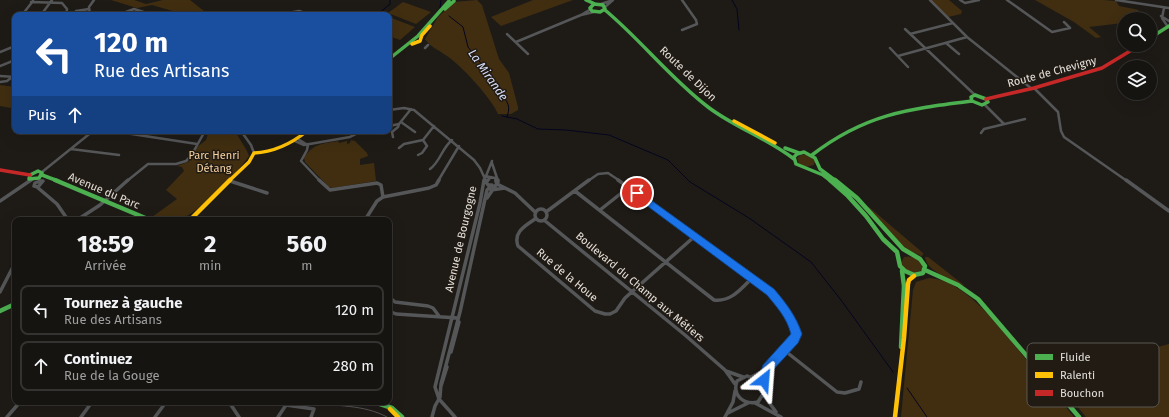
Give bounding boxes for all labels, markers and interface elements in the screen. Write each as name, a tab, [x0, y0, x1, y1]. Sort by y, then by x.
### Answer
map controls	[1117, 12, 1157, 100]
button: search	[1117, 12, 1157, 52]
text: 120 m	[94, 26, 168, 59]
icon: left	[28, 28, 80, 80]
street label: Route de Dijon	[657, 44, 719, 104]
water label: La Mirande	[465, 47, 511, 103]
street label: Route de Chevigny	[1006, 54, 1099, 90]
text: Rue des Artisans	[94, 60, 230, 82]
button: layers	[1117, 60, 1157, 100]
icon: ahead	[64, 104, 86, 126]
text: Puis	[28, 106, 56, 124]
park label: Parc Henri Détang	[188, 149, 240, 175]
street label: Avenue du Parc	[66, 170, 142, 212]
pin	[620, 176, 654, 210]
icon: arrive	[626, 182, 648, 204]
street label: Avenue de Bourgogne	[442, 185, 480, 293]
street label: Boulevard du Champ aux Métiers	[573, 229, 707, 345]
text: 18:59	[77, 230, 134, 258]
text: 2	[204, 230, 216, 258]
text: 560	[287, 230, 327, 258]
street label: Rue de la Houe	[534, 246, 600, 304]
text: Arrivée	[85, 258, 126, 273]
text: min	[199, 258, 221, 273]
text: m	[301, 258, 312, 273]
text: Tournez à gauche	[64, 294, 183, 312]
icon: left	[30, 299, 52, 321]
text: 120 m	[335, 301, 374, 319]
text: Rue des Artisans	[64, 312, 162, 327]
legend	[1027, 343, 1159, 407]
text: Continuez	[64, 350, 132, 368]
text: Fluide	[1060, 351, 1091, 364]
icon: ahead	[30, 355, 52, 377]
text: 280 m	[333, 357, 374, 375]
position arrow	[743, 359, 785, 401]
text: Rue de la Gouge	[64, 368, 160, 383]
text: Ralenti	[1060, 369, 1095, 382]
text: Bouchon	[1060, 387, 1104, 400]

